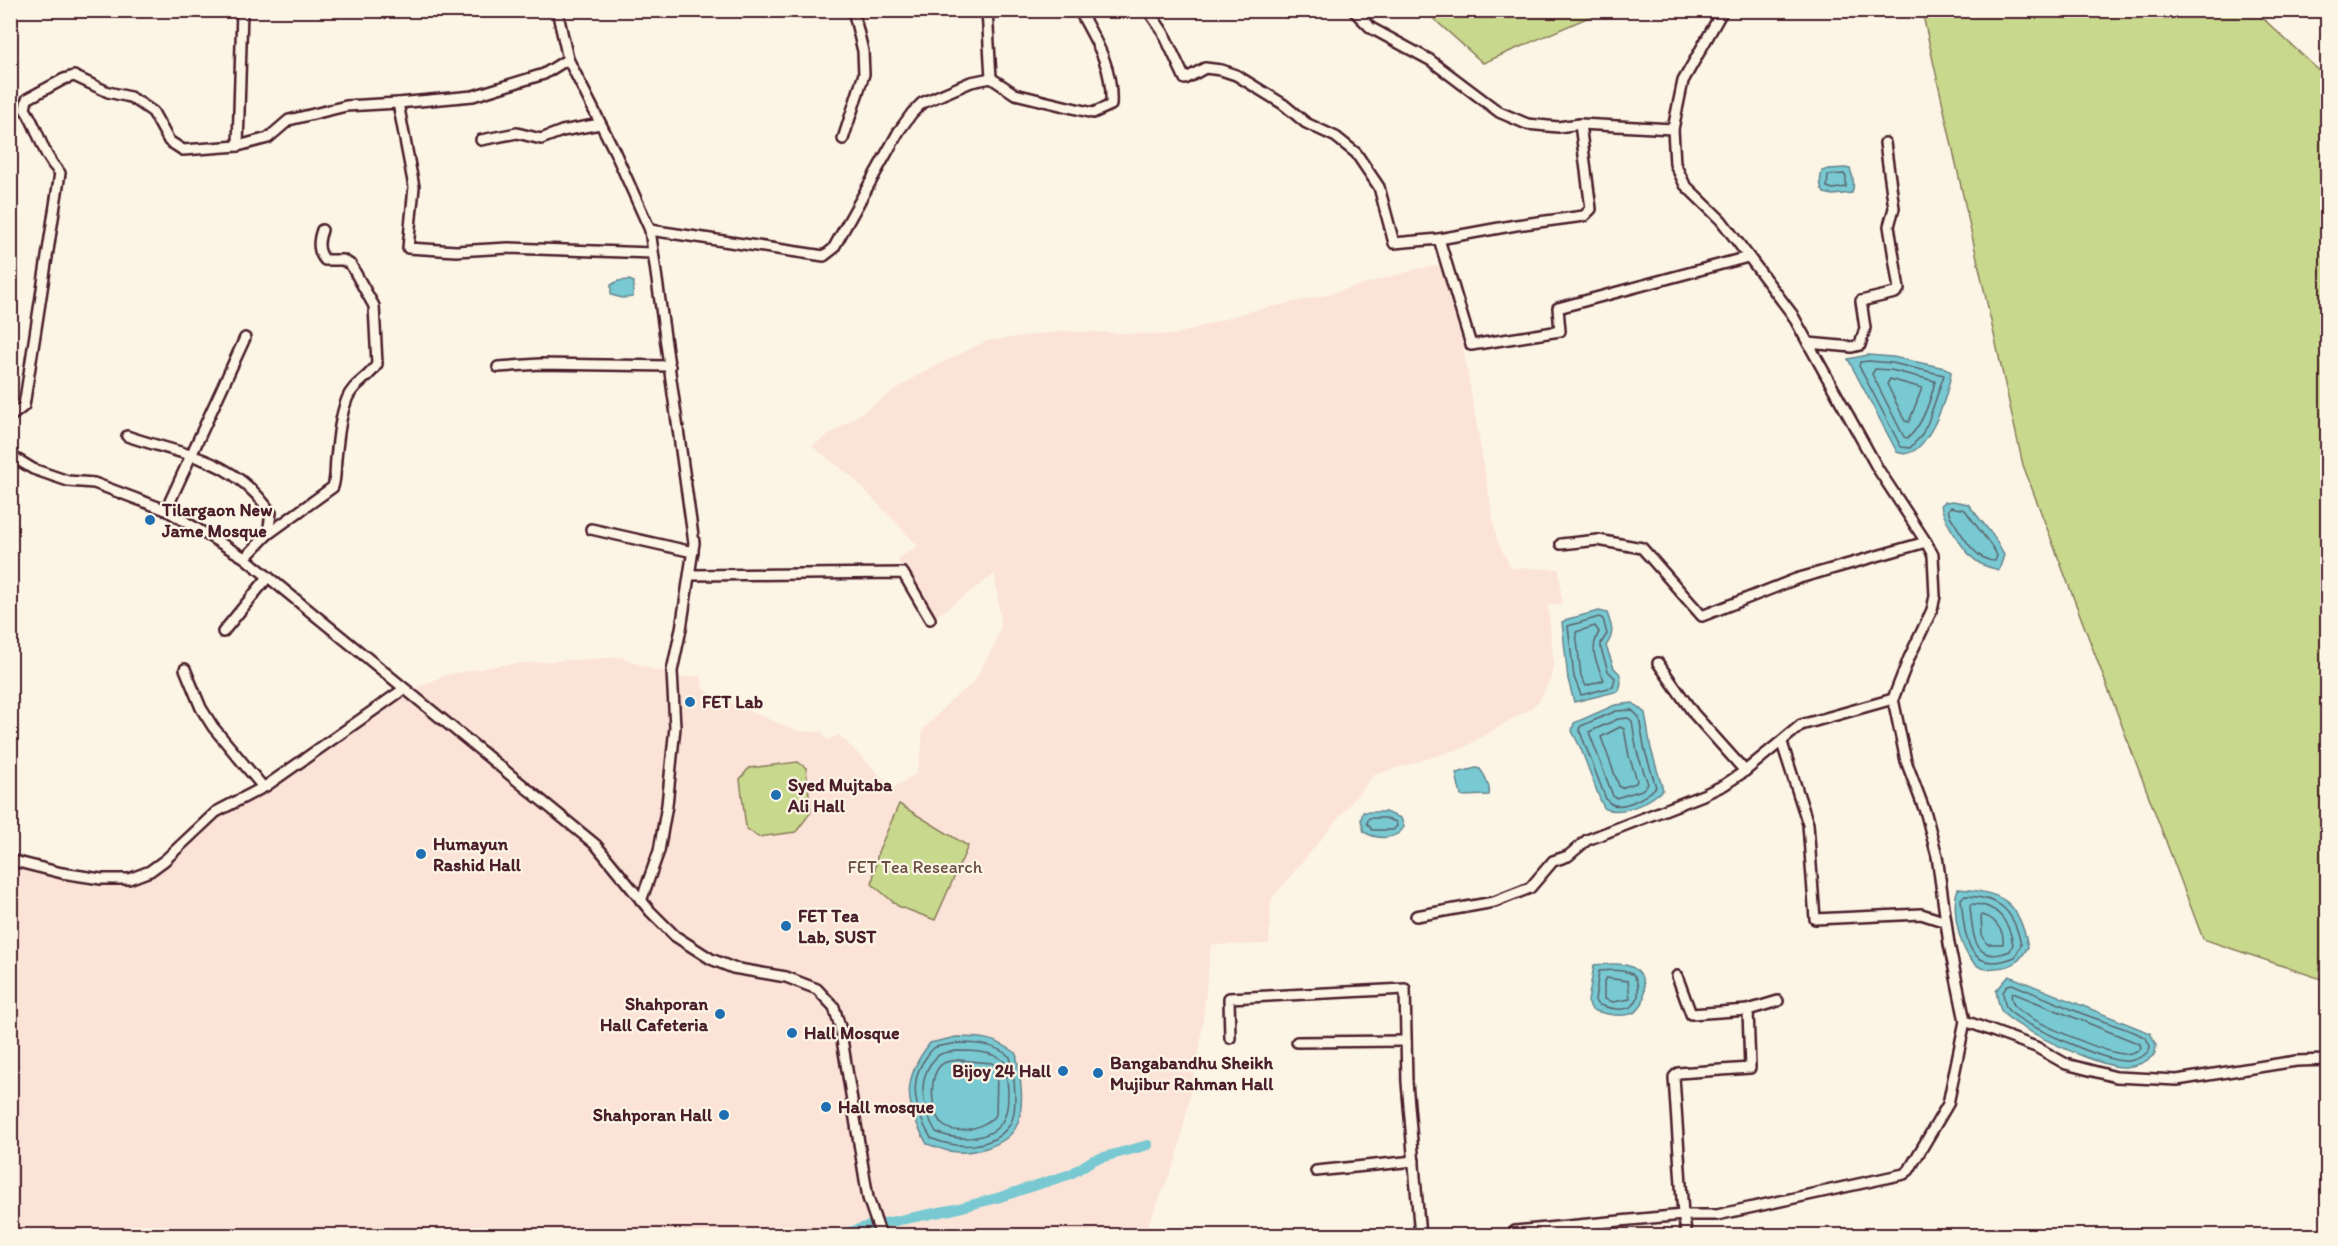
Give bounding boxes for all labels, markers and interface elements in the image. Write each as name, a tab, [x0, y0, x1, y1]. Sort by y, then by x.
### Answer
place label: Tilargaon New Jame Mosque	[161, 499, 273, 542]
marker: Tilargaon New Jame Mosque	[143, 513, 157, 527]
place label: FET Lab	[702, 691, 763, 713]
marker: FET Lab	[683, 695, 697, 709]
place label: Syed Mujtaba Ali Hall	[787, 774, 893, 817]
marker: Syed Mujtaba Ali Hall	[769, 788, 783, 802]
place label: Humayun Rashid Hall	[433, 833, 522, 876]
marker: Humayun Rashid Hall	[414, 847, 428, 861]
park label: FET Tea Research	[848, 856, 983, 878]
place label: FET Tea Lab, SUST	[798, 905, 877, 948]
marker: FET Tea Lab, SUST	[779, 919, 793, 933]
place label: Shahporan Hall Cafeteria	[600, 993, 709, 1036]
marker: Shahporan Hall Cafeteria	[713, 1007, 727, 1021]
place label: Hall Mosque	[804, 1022, 900, 1044]
marker: Hall Mosque	[785, 1026, 799, 1040]
place label: Bangabandhu Sheikh Mujibur Rahman Hall	[1110, 1052, 1274, 1095]
place label: Bijoy 24 Hall	[952, 1060, 1052, 1082]
marker: Bijoy 24 Hall	[1056, 1064, 1070, 1078]
marker: Bangabandhu Sheikh Mujibur Rahman Hall	[1091, 1066, 1105, 1080]
place label: Hall mosque	[838, 1096, 935, 1118]
marker: Hall mosque	[819, 1100, 833, 1114]
place label: Shahporan Hall	[593, 1104, 713, 1126]
marker: Shahporan Hall	[717, 1108, 731, 1122]

